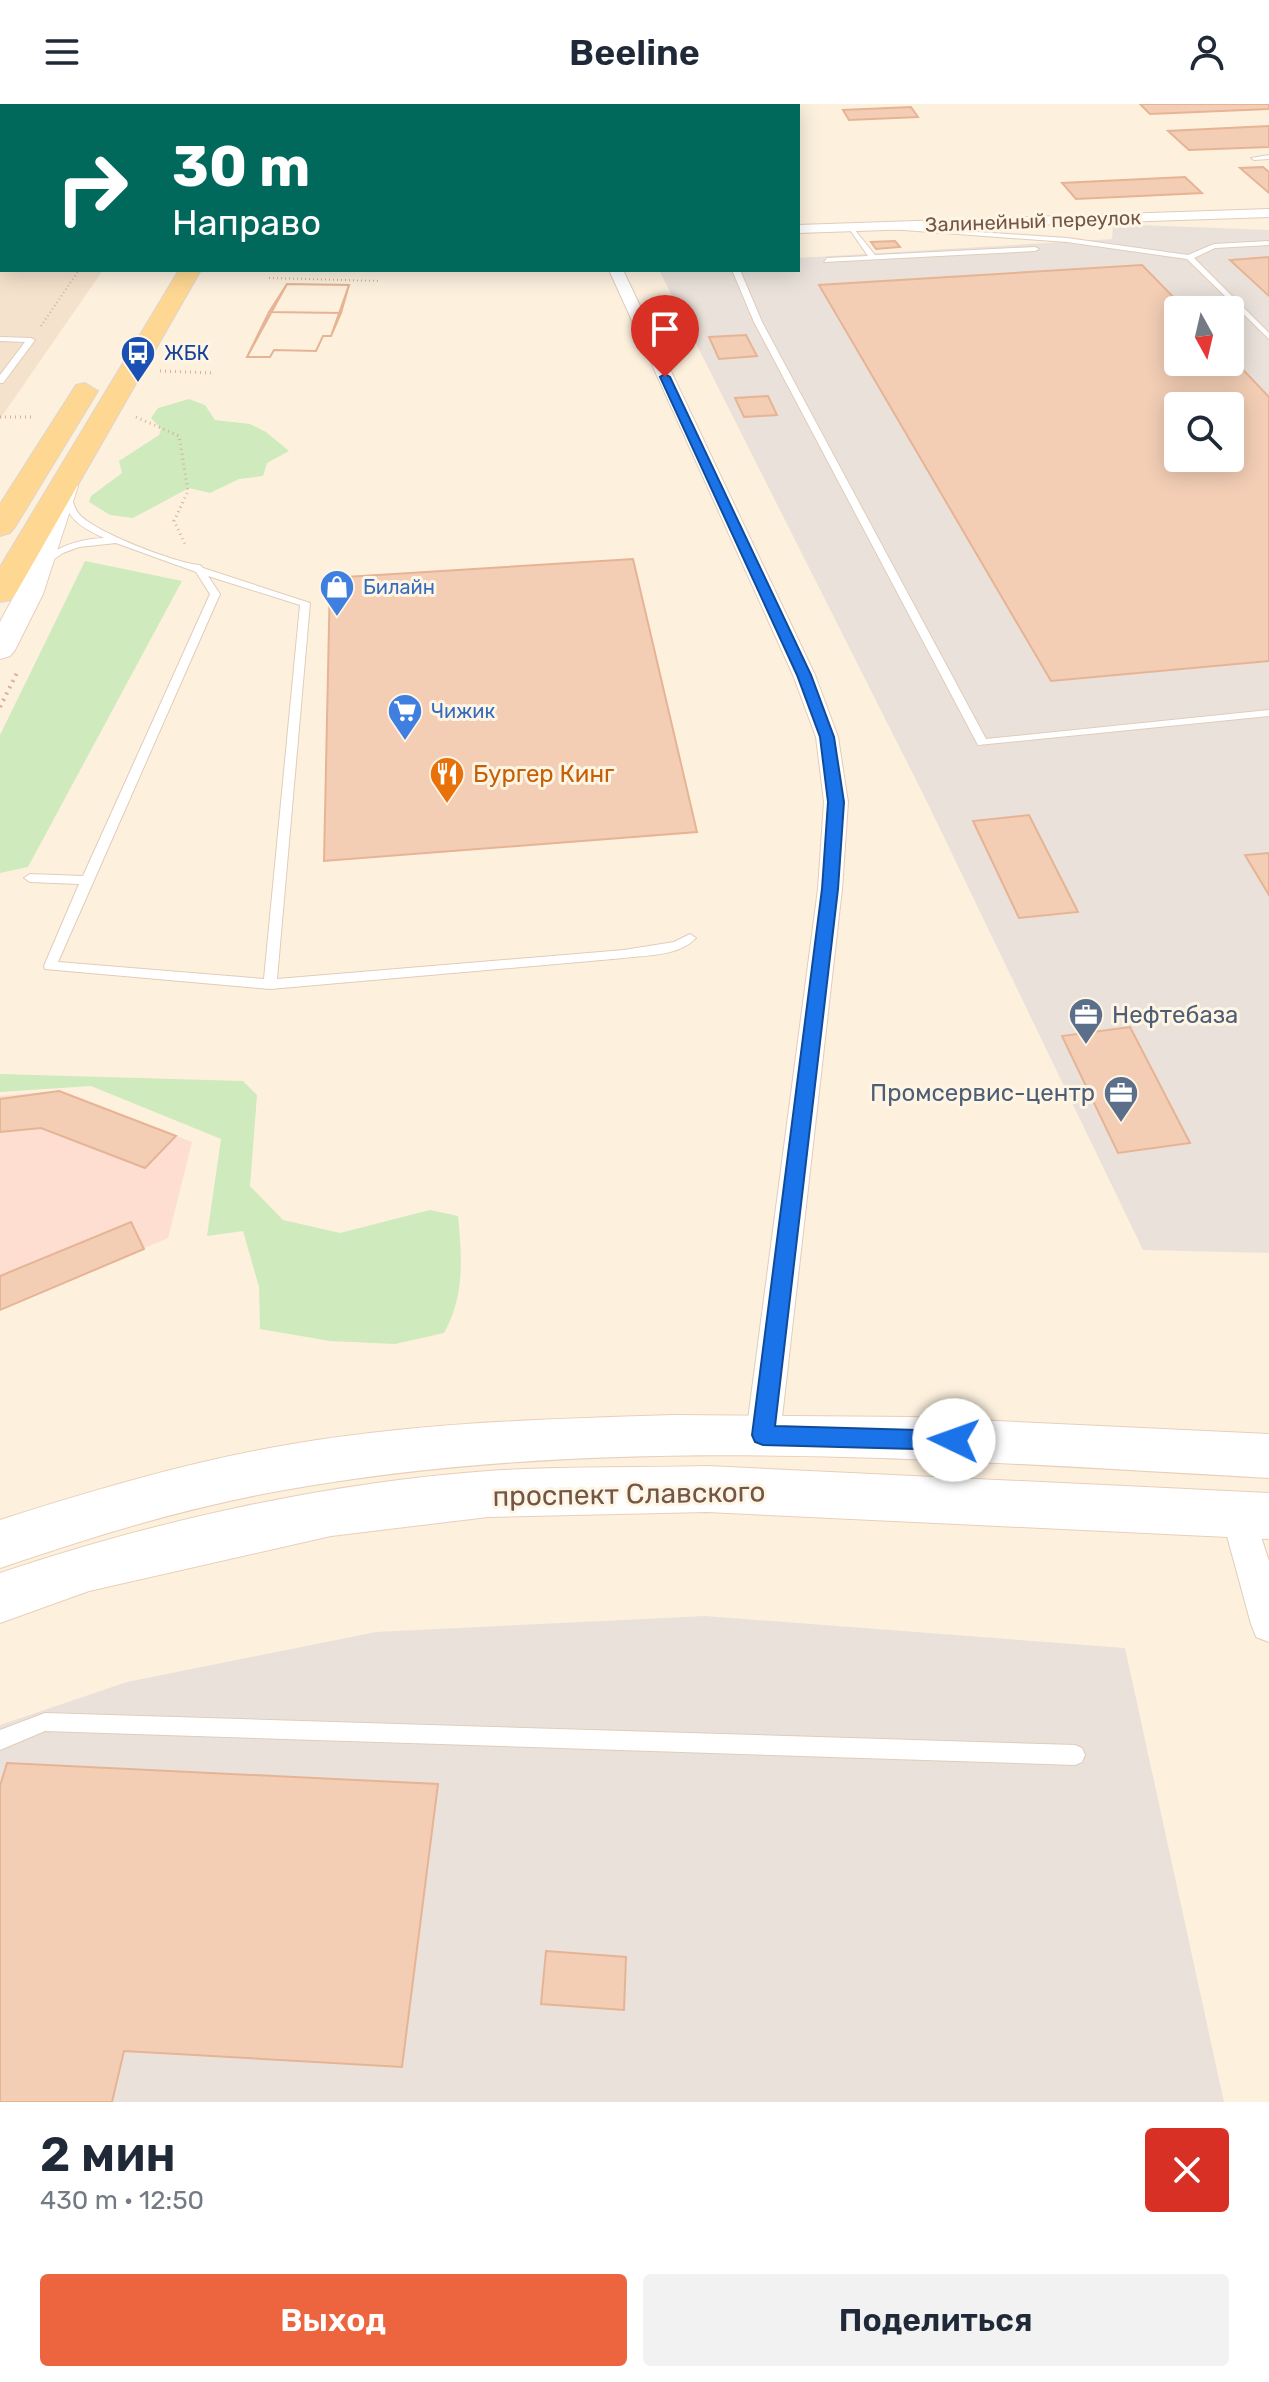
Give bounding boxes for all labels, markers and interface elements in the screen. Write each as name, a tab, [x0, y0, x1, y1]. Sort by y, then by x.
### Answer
icon: menu	[40, 30, 84, 74]
icon: person	[1185, 30, 1229, 74]
text: Beeline	[569, 31, 700, 74]
text: 30 m	[172, 134, 310, 200]
icon: right	[40, 136, 144, 240]
text: Направо	[172, 201, 321, 244]
street label: Залинейный переулок	[925, 205, 1142, 237]
pin	[631, 295, 699, 377]
north arrow	[1164, 296, 1244, 376]
map controls	[1164, 296, 1244, 472]
icon: arrive	[643, 307, 687, 351]
bus stop icon: ЖБК	[119, 334, 157, 384]
place label: ЖБК	[164, 341, 210, 365]
button: search	[1164, 392, 1244, 472]
shop icon: Билайн	[318, 568, 356, 618]
place label: Билайн	[363, 575, 435, 599]
supermarket icon: Чижик	[386, 692, 424, 742]
place label: Чижик	[431, 699, 495, 723]
restaurant icon: Бургер Кинг	[428, 755, 466, 805]
place label: Бургер Кинг	[473, 760, 615, 788]
office icon: Нефтебаза	[1067, 996, 1105, 1046]
place label: Нефтебаза	[1112, 1001, 1238, 1029]
office icon: Промсервис-центр	[1102, 1074, 1140, 1124]
place label: Промсервис-центр	[870, 1079, 1095, 1107]
position arrow	[912, 1398, 996, 1482]
street label: проспект Славского	[492, 1475, 766, 1513]
text: 2 мин	[40, 2126, 176, 2183]
button: close	[1145, 2128, 1229, 2212]
text: 430 m · 12:50	[40, 2185, 204, 2216]
button: Выход	[40, 2274, 627, 2366]
button: Поделиться	[643, 2274, 1229, 2366]

